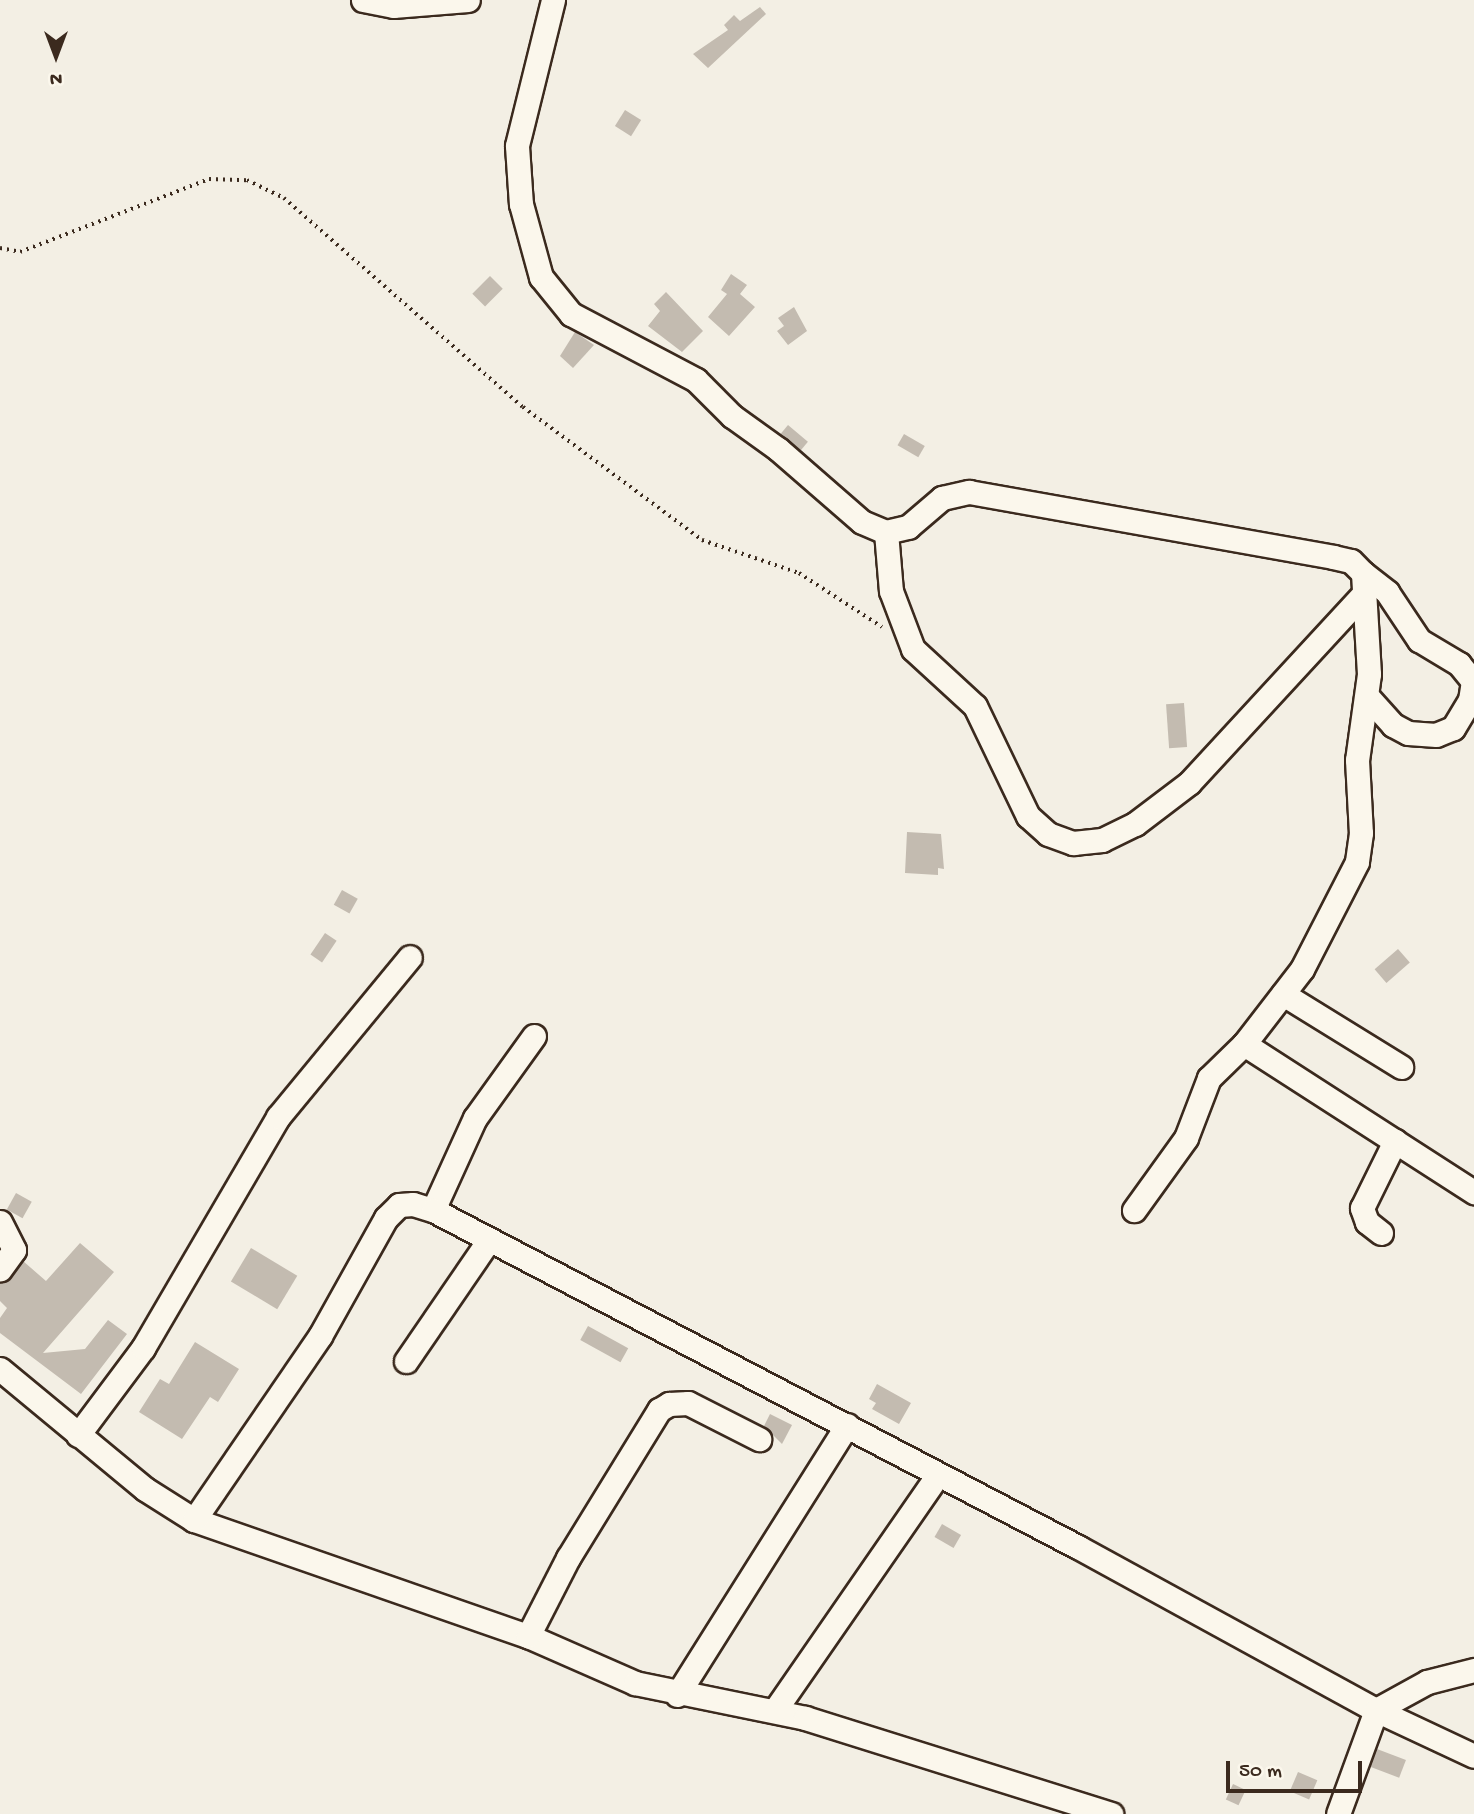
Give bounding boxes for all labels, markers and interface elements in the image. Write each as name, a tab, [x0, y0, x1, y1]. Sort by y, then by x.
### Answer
north arrow	[21, 21, 91, 91]
text: N	[50, 66, 62, 89]
scale bar	[1229, 1748, 1366, 1792]
text: 50 m	[1239, 1760, 1282, 1785]

